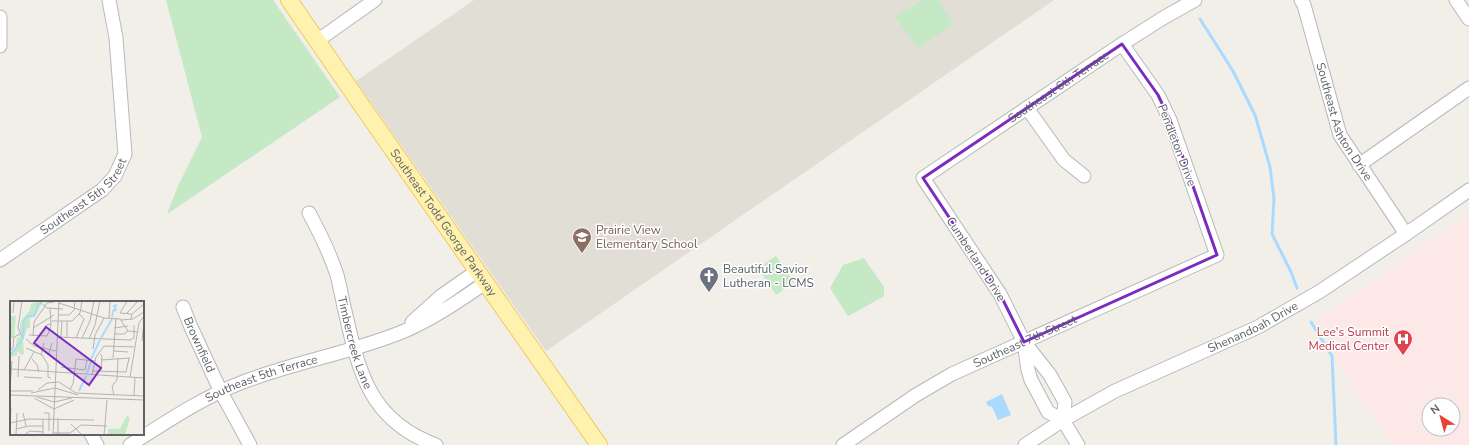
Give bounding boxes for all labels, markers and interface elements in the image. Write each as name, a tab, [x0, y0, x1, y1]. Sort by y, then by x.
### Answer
street label: Southeast 6th Terrace	[1005, 47, 1112, 127]
street label: Southeast Ashton Drive	[1312, 61, 1376, 184]
street label: Pendleton Drive	[1154, 102, 1200, 188]
street label: Southeast Todd George Parkway	[386, 146, 501, 300]
street label: Southeast 5th Street	[37, 155, 130, 238]
street label: Cumberland Drive	[943, 214, 1009, 304]
place label: Prairie View Elementary School	[596, 222, 698, 252]
school or university icon: Prairie View Elementary School	[571, 226, 593, 254]
place label: Beautiful Savior Lutheran - LCMS	[723, 261, 814, 291]
church icon: Beautiful Savior Lutheran - LCMS	[698, 265, 720, 293]
street label: Timbercreek Lane	[334, 295, 376, 392]
street label: Shenandoah Drive	[1205, 298, 1301, 356]
inset map	[10, 301, 144, 435]
street label: Southeast 7th Street	[971, 311, 1080, 371]
street label: Brownfield	[180, 314, 219, 375]
place label: Lee's Summit Medical Center	[1308, 324, 1390, 354]
hospital icon: Lee's Summit Medical Center	[1392, 328, 1414, 356]
street label: Southeast 5th Terrace	[202, 351, 319, 406]
north arrow	[1421, 397, 1461, 437]
text: N	[1427, 401, 1443, 418]

